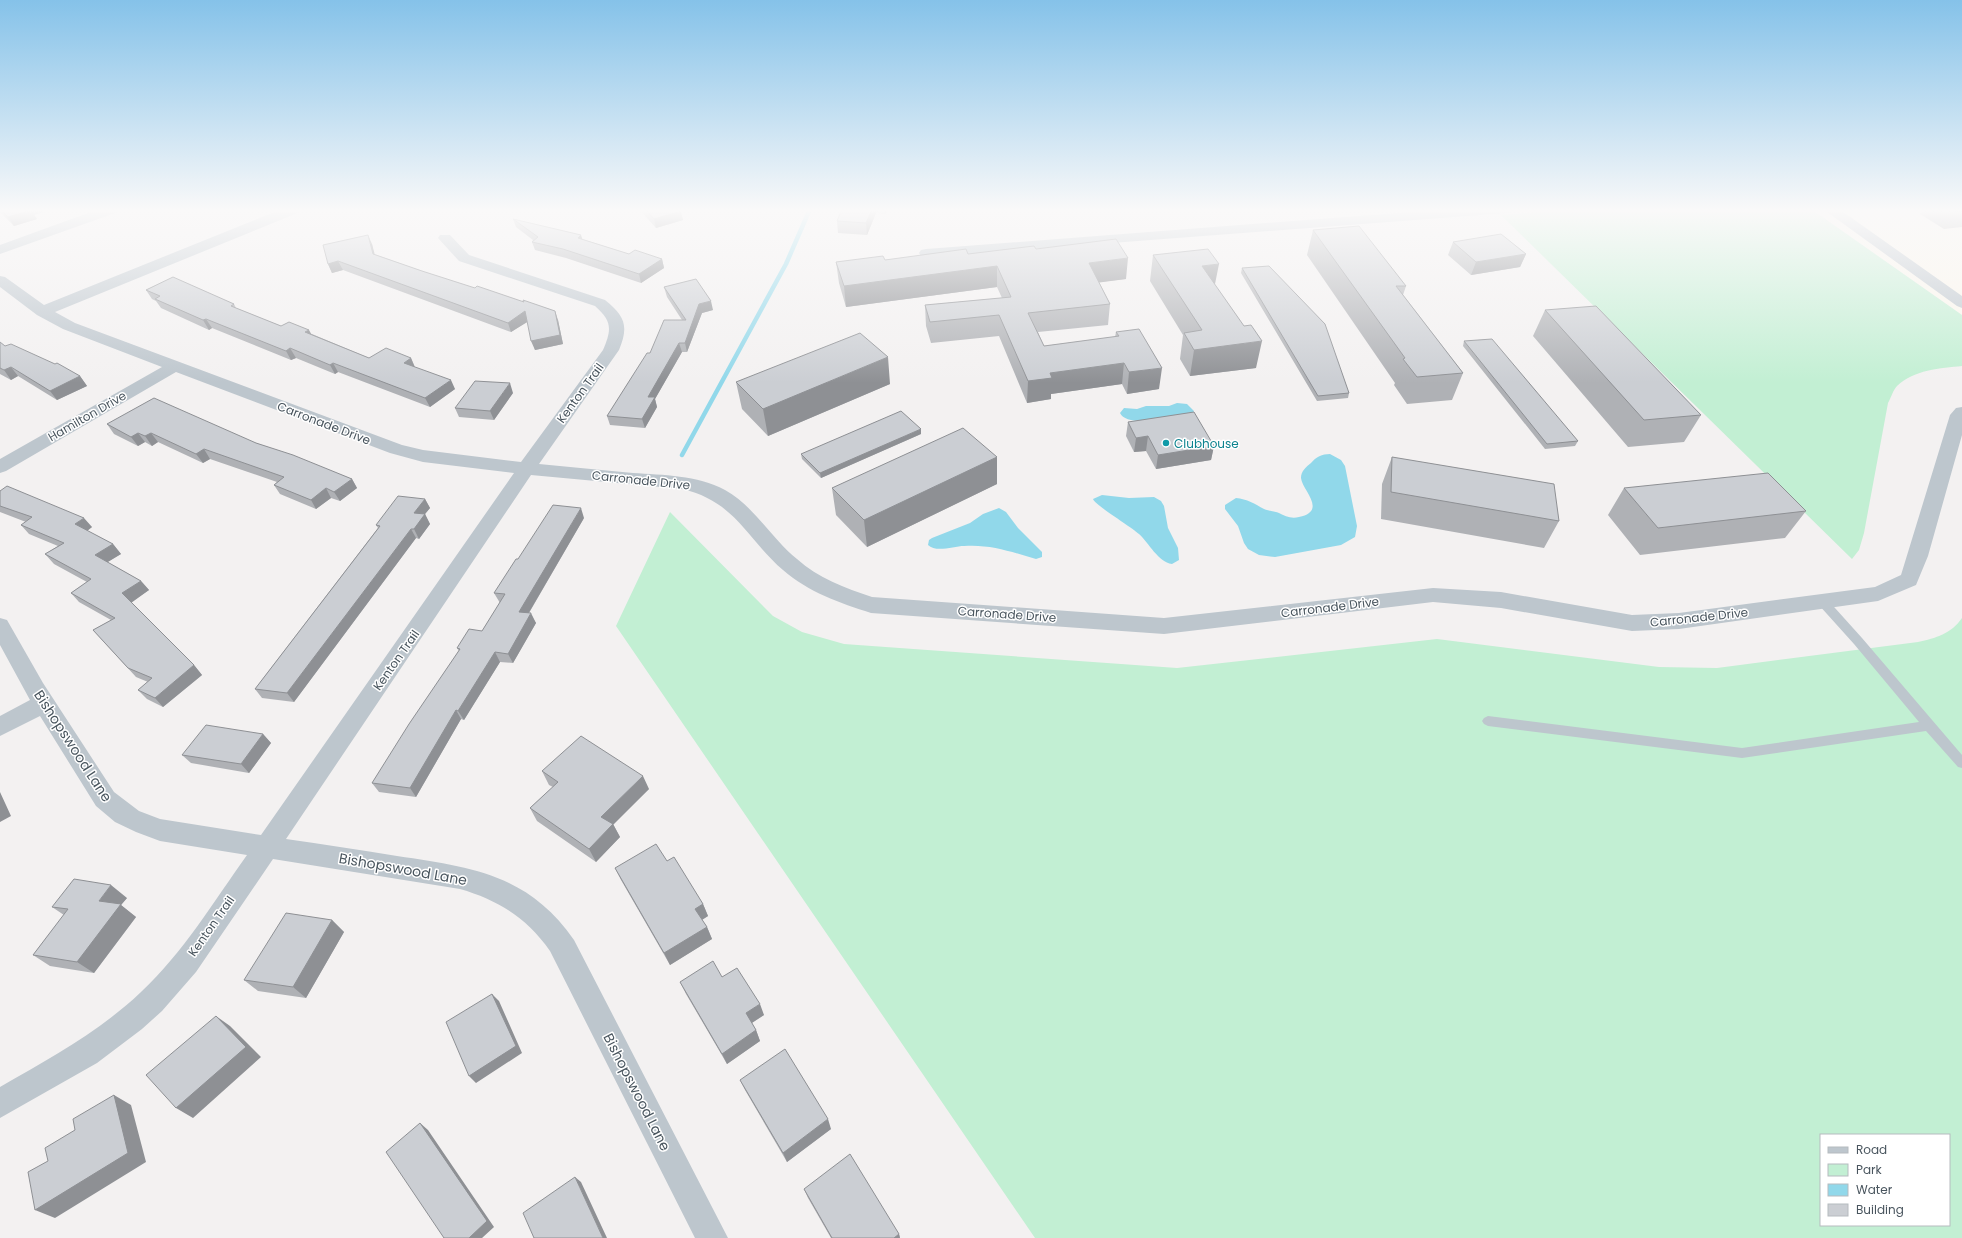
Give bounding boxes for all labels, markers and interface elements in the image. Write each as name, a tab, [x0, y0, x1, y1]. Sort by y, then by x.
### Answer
street label: Kenton Trail	[552, 360, 608, 426]
street label: Hamilton Drive	[45, 387, 129, 445]
street label: Carronade Drive	[275, 397, 373, 449]
place label: Clubhouse	[1174, 435, 1239, 452]
marker: Clubhouse	[1161, 438, 1171, 448]
street label: Carronade Drive	[591, 466, 691, 494]
street label: Carronade Drive	[1280, 593, 1380, 621]
street label: Carronade Drive	[957, 602, 1057, 626]
street label: Carronade Drive	[1649, 603, 1749, 631]
street label: Kenton Trail	[369, 626, 423, 694]
street label: Bishopswood Lane	[29, 686, 117, 806]
street label: Bishopswood Lane	[337, 848, 469, 890]
street label: Kenton Trail	[184, 892, 238, 960]
street label: Bishopswood Lane	[599, 1030, 676, 1155]
legend	[1820, 1134, 1950, 1226]
text: Road	[1856, 1141, 1887, 1158]
text: Park	[1856, 1161, 1883, 1178]
text: Water	[1856, 1181, 1893, 1198]
text: Building	[1856, 1201, 1904, 1218]

